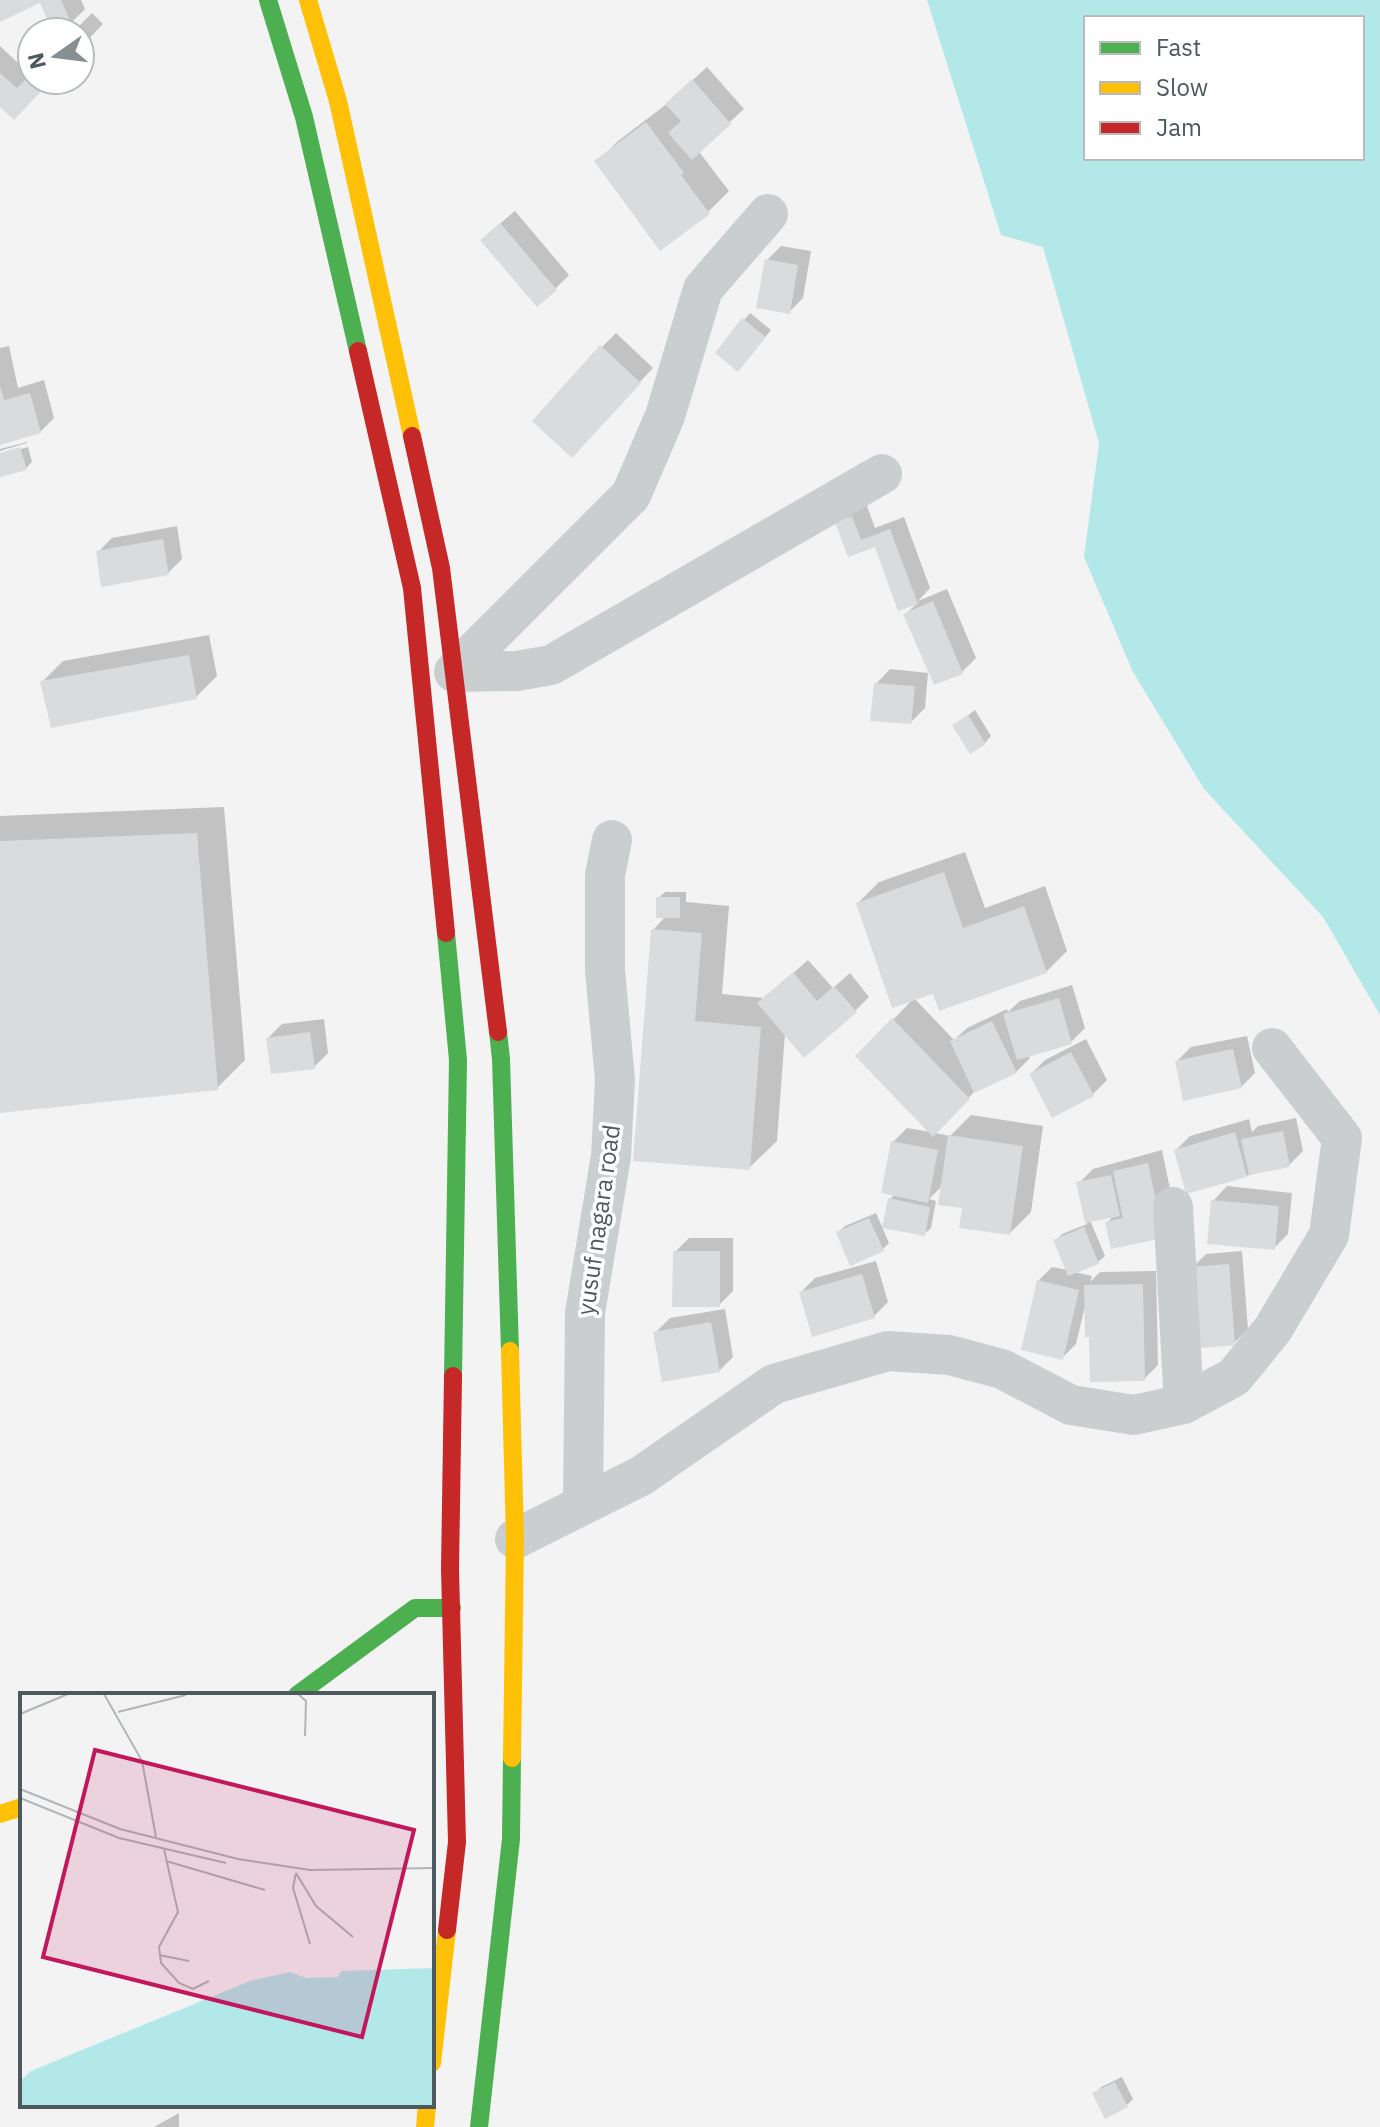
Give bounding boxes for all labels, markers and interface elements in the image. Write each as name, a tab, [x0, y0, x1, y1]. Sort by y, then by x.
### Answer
north arrow	[16, 16, 96, 96]
legend	[1084, 16, 1364, 160]
text: Fast	[1156, 31, 1201, 63]
text: N	[20, 50, 52, 72]
text: Slow	[1156, 71, 1208, 103]
text: Jam	[1156, 111, 1202, 143]
street label: yusuf nagara road	[569, 1122, 627, 1317]
inset map	[20, 1693, 434, 2107]

